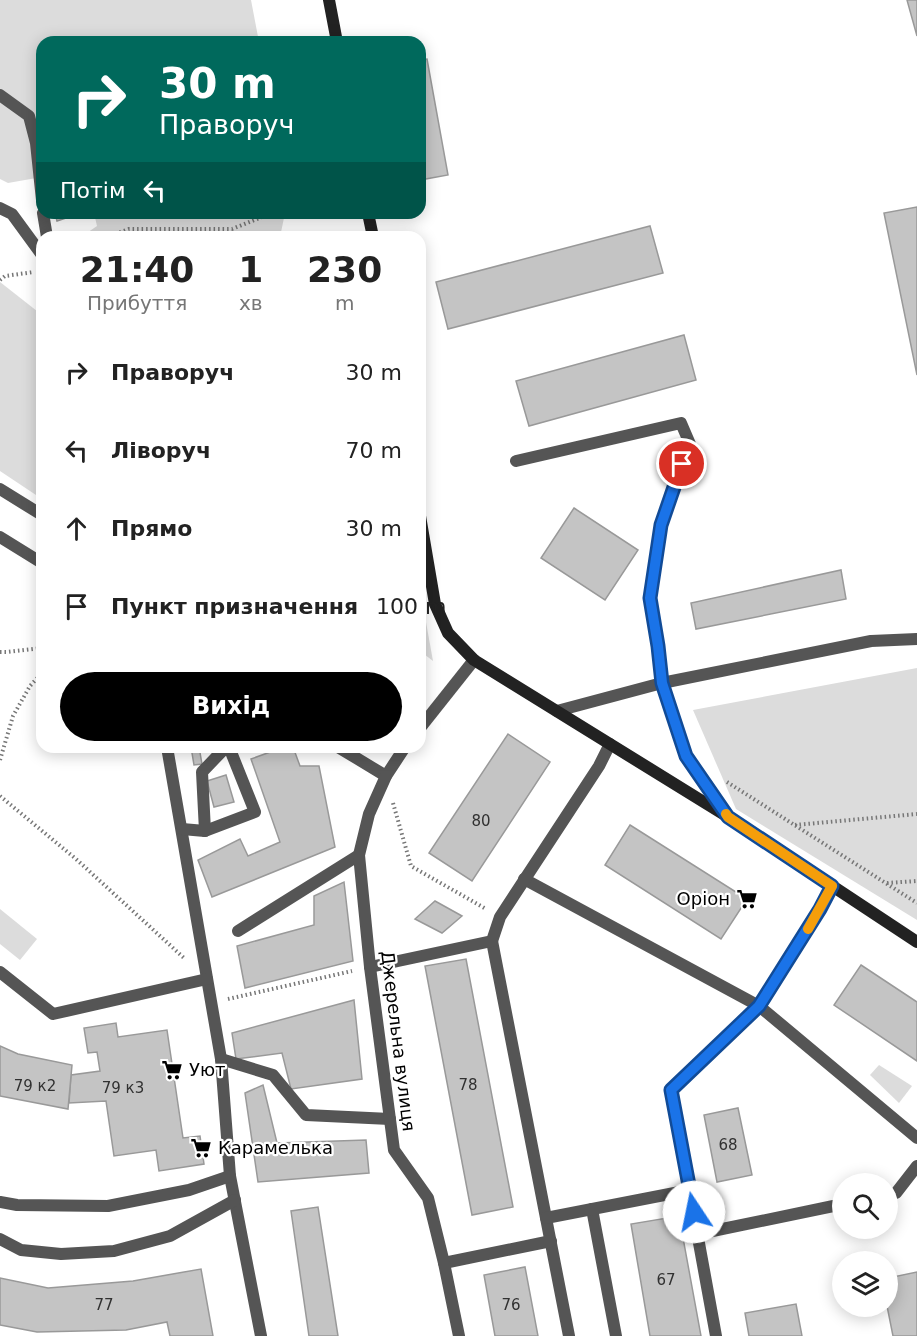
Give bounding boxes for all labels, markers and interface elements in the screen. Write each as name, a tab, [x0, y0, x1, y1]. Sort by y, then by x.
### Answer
text: 30 m	[159, 59, 276, 108]
icon: right	[60, 60, 138, 138]
text: Праворуч	[159, 109, 295, 140]
icon: left	[138, 174, 171, 207]
text: Потім	[60, 178, 126, 203]
text: 21:40	[80, 249, 194, 290]
text: 1	[238, 249, 263, 290]
text: 230	[307, 249, 382, 290]
text: Прибуття	[87, 291, 187, 315]
text: хв	[239, 291, 263, 315]
text: m	[335, 291, 354, 315]
icon: right	[60, 356, 93, 389]
text: Праворуч	[111, 360, 234, 385]
text: 30 m	[346, 360, 402, 385]
icon: left	[60, 434, 93, 467]
text: Ліворуч	[111, 438, 211, 463]
text: 70 m	[346, 438, 402, 463]
pin	[656, 438, 707, 489]
icon: arrive	[665, 447, 698, 480]
icon: ahead	[60, 512, 93, 545]
text: Прямо	[111, 516, 192, 541]
text: 30 m	[346, 516, 402, 541]
icon: arrive	[60, 590, 93, 623]
text: Пункт призначення	[111, 594, 358, 619]
text: 100 m	[376, 594, 446, 619]
button: Вихід	[60, 672, 402, 741]
house number: 80	[471, 812, 491, 830]
supermarket icon: Оріон	[735, 887, 759, 911]
place label: Оріон	[677, 888, 730, 909]
street label: Джерельна вулиця	[377, 949, 420, 1133]
supermarket icon: Уют	[160, 1058, 184, 1082]
place label: Уют	[189, 1059, 226, 1080]
house number: 78	[458, 1076, 478, 1094]
house number: 79 к2	[14, 1077, 56, 1095]
house number: 79 к3	[102, 1079, 144, 1097]
supermarket icon: Карамелька	[189, 1136, 213, 1160]
house number: 68	[718, 1136, 738, 1154]
place label: Карамелька	[218, 1137, 333, 1158]
map controls	[832, 1173, 898, 1317]
button: search	[832, 1173, 898, 1239]
position arrow	[662, 1180, 726, 1244]
button: layers	[832, 1251, 898, 1317]
house number: 67	[656, 1271, 676, 1289]
house number: 77	[94, 1296, 114, 1314]
house number: 76	[501, 1296, 521, 1314]

